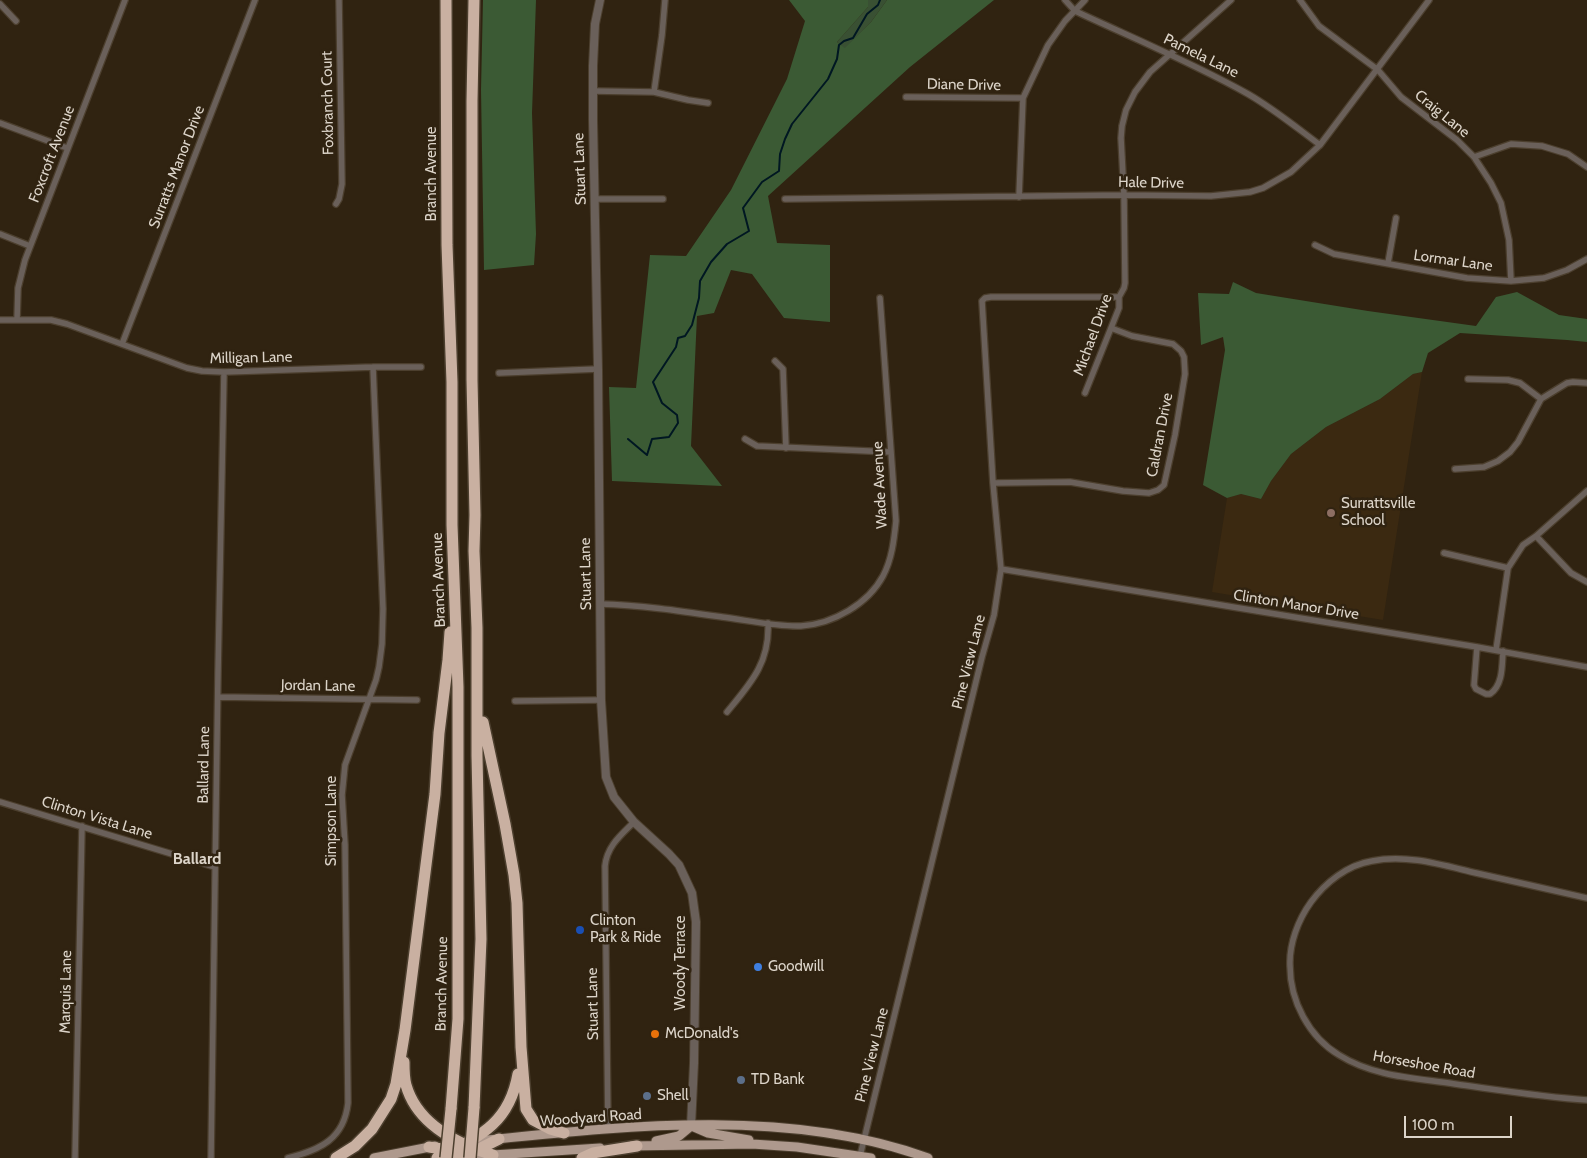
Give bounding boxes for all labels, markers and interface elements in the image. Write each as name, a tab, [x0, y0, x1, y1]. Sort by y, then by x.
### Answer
street label: Pamela Lane	[1161, 30, 1241, 82]
street label: Foxbranch Court	[318, 51, 338, 155]
street label: Diane Drive	[927, 75, 1001, 95]
street label: Craig Lane	[1411, 86, 1473, 142]
street label: Foxcroft Avenue	[25, 103, 79, 205]
street label: Surratts Manor Drive	[145, 103, 209, 231]
street label: Branch Avenue	[423, 127, 441, 221]
street label: Stuart Lane	[570, 132, 590, 206]
street label: Hale Drive	[1118, 173, 1184, 193]
street label: Lormar Lane	[1412, 247, 1494, 275]
street label: Michael Drive	[1070, 292, 1116, 378]
street label: Milligan Lane	[210, 348, 292, 368]
street label: Caldran Drive	[1143, 391, 1177, 479]
street label: Wade Avenue	[869, 441, 891, 529]
place label: Surrattsville School	[1341, 495, 1416, 530]
marker: Surrattsville School	[1325, 507, 1337, 519]
street label: Branch Avenue	[428, 532, 450, 628]
street label: Stuart Lane	[576, 538, 596, 610]
street label: Clinton Manor Drive	[1232, 586, 1360, 624]
street label: Pine View Lane	[949, 613, 989, 711]
street label: Jordan Lane	[281, 676, 355, 696]
street label: Ballard Lane	[194, 726, 214, 804]
street label: Simpson Lane	[323, 776, 341, 866]
street label: Clinton Vista Lane	[39, 793, 155, 843]
district label: Ballard	[173, 849, 221, 869]
place label: Clinton Park & Ride	[590, 912, 661, 947]
street label: Woody Terrace	[672, 916, 690, 1010]
marker: Clinton Park & Ride	[574, 924, 586, 936]
street label: Branch Avenue	[432, 936, 452, 1032]
street label: Marquis Lane	[56, 950, 76, 1034]
place label: Goodwill	[768, 958, 824, 976]
marker: Goodwill	[752, 961, 764, 973]
street label: Stuart Lane	[583, 968, 603, 1040]
street label: Pine View Lane	[852, 1006, 892, 1104]
place label: McDonald's	[665, 1025, 739, 1043]
marker: McDonald's	[649, 1028, 661, 1040]
street label: Horseshoe Road	[1372, 1047, 1476, 1083]
place label: TD Bank	[751, 1071, 805, 1089]
marker: TD Bank	[735, 1074, 747, 1086]
place label: Shell	[657, 1087, 689, 1105]
marker: Shell	[641, 1090, 653, 1102]
street label: Woodyard Road	[540, 1105, 642, 1131]
scale bar	[1407, 1106, 1514, 1138]
text: 100 m	[1412, 1116, 1454, 1134]

